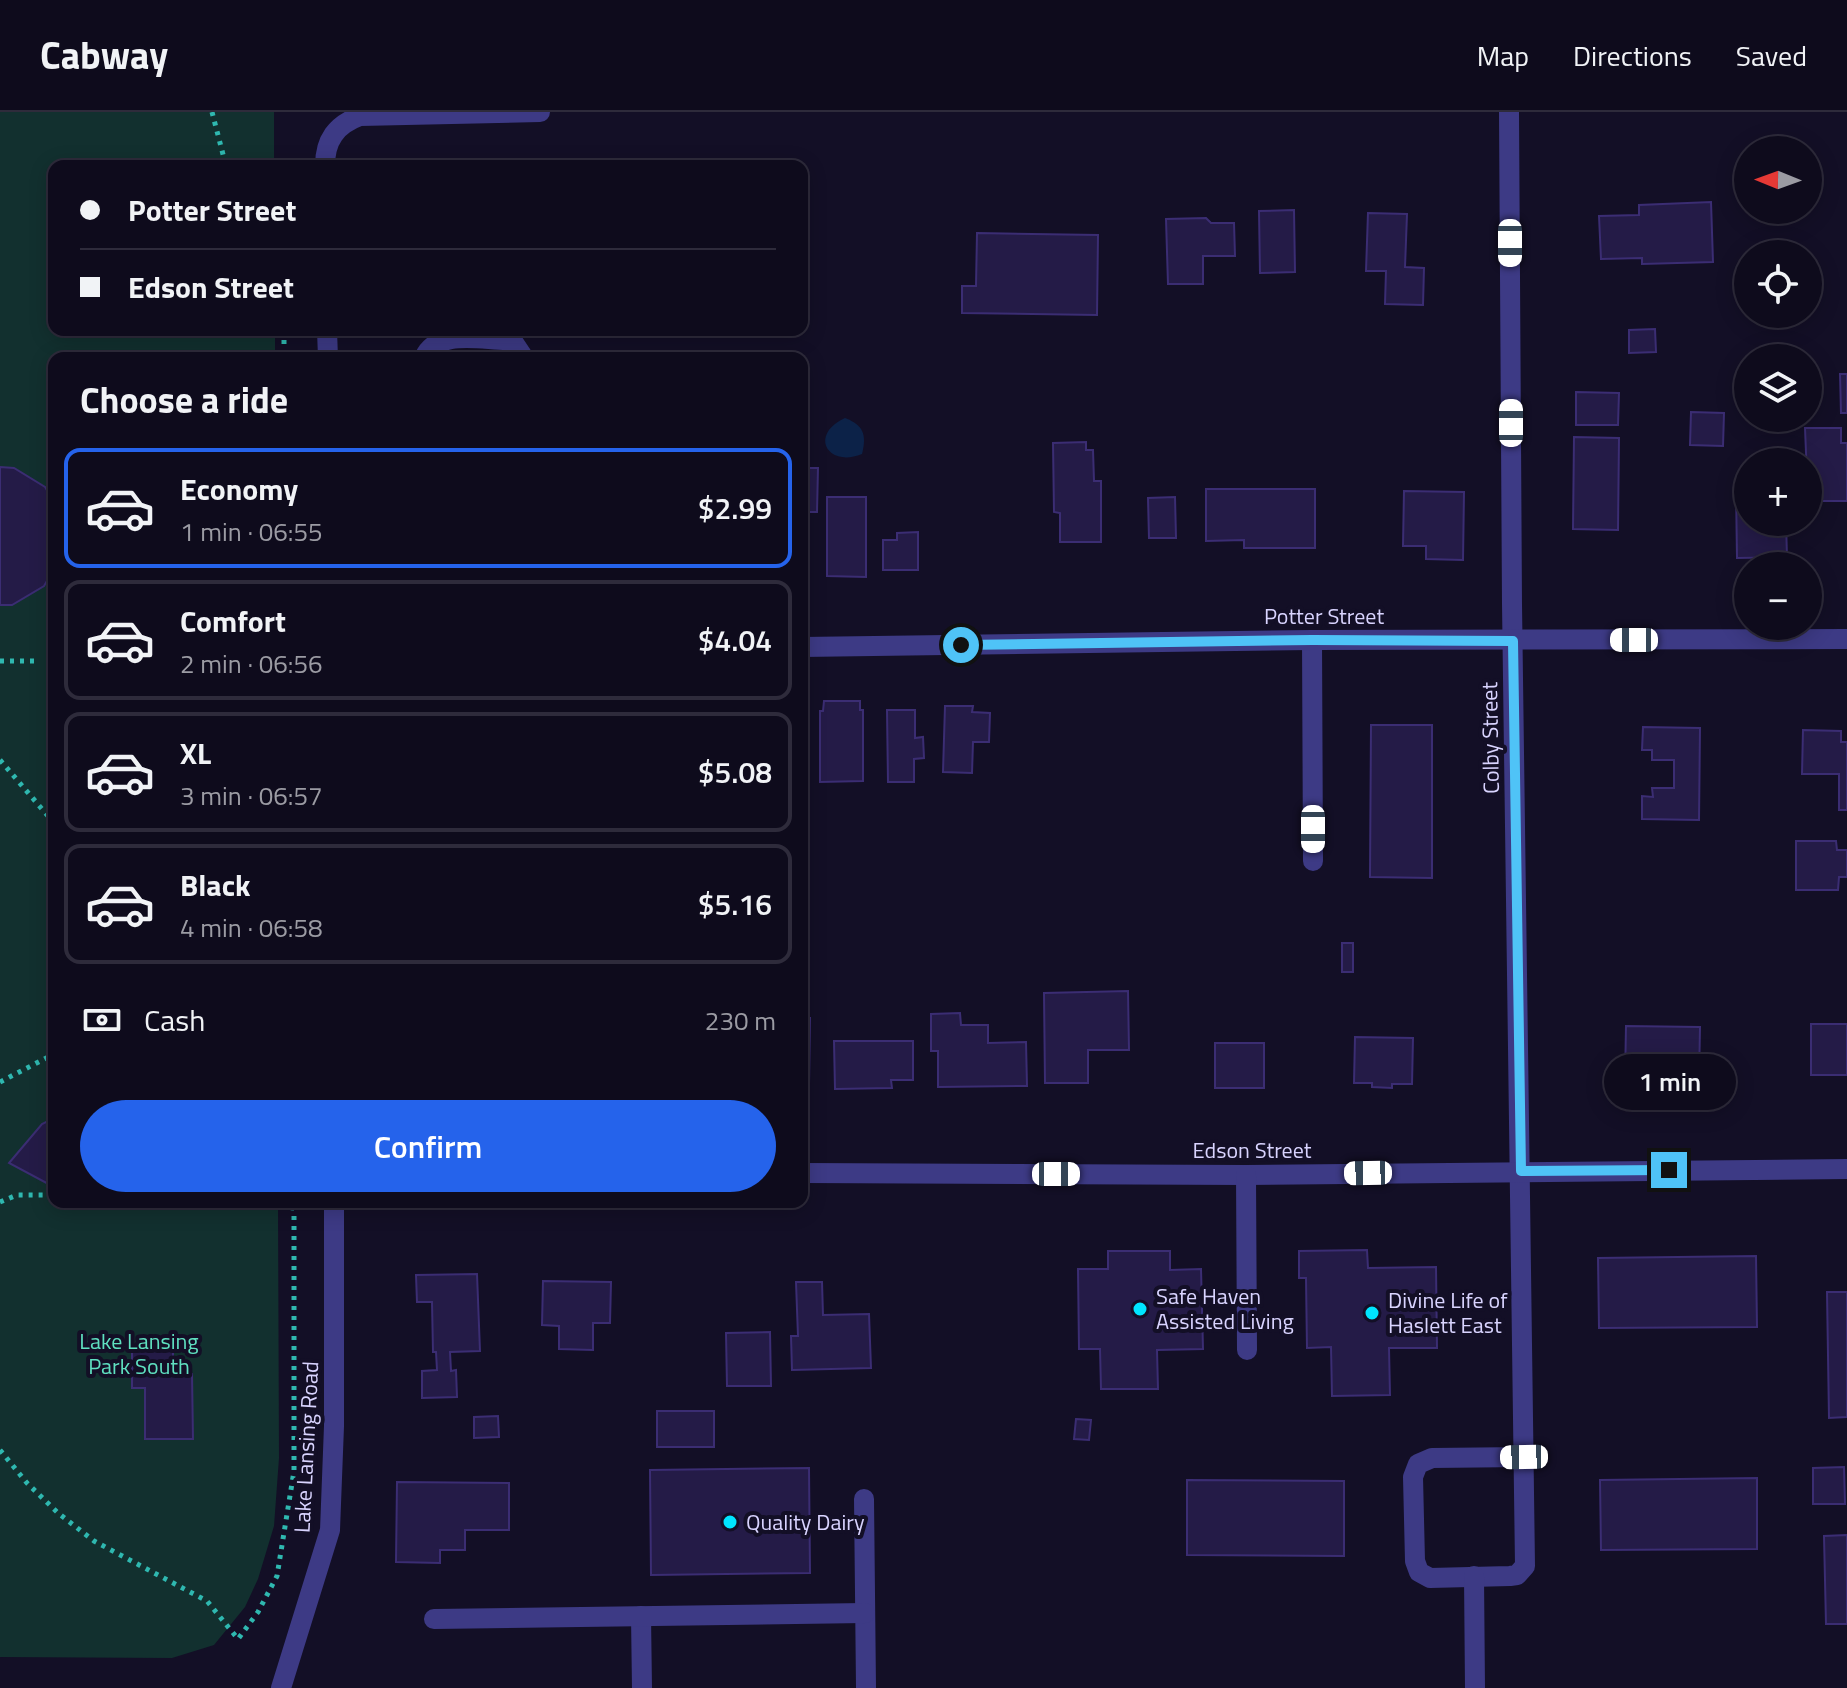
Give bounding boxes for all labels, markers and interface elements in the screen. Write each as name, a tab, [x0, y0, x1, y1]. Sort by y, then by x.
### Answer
text: Cabway	[40, 26, 168, 84]
text: Map	[1477, 34, 1529, 77]
text: Directions	[1573, 34, 1692, 77]
text: Saved	[1736, 34, 1807, 77]
north arrow	[1734, 136, 1822, 224]
map controls	[1734, 136, 1822, 640]
text: Potter Street	[128, 187, 296, 233]
car	[1498, 219, 1522, 267]
button: locate	[1734, 240, 1822, 328]
text: Edson Street	[128, 264, 294, 310]
button: layers	[1734, 344, 1822, 432]
text: Choose a ride	[80, 372, 288, 427]
car	[1499, 399, 1523, 447]
button: +	[1734, 448, 1822, 536]
text: Economy	[180, 466, 298, 512]
icon: car	[84, 472, 156, 544]
text: $2.99	[698, 485, 772, 531]
text: 1 min · 06:55	[180, 512, 323, 551]
button: −	[1734, 552, 1822, 640]
text: Comfort	[180, 598, 286, 644]
street label: Potter Street	[1264, 599, 1384, 633]
icon: car	[84, 604, 156, 676]
text: $4.04	[698, 617, 772, 663]
route start	[943, 627, 979, 663]
car	[1610, 628, 1658, 652]
text: 2 min · 06:56	[180, 644, 323, 683]
street label: Colby Street	[1472, 681, 1508, 794]
text: XL	[180, 730, 211, 776]
icon: car	[84, 736, 156, 808]
text: $5.08	[698, 749, 772, 795]
text: 3 min · 06:57	[180, 776, 323, 815]
car	[1301, 805, 1325, 853]
text: Black	[180, 862, 251, 908]
icon: car	[84, 868, 156, 940]
text: $5.16	[698, 881, 772, 927]
text: 4 min · 06:58	[180, 908, 323, 947]
text: Cash	[144, 997, 205, 1043]
icon: cash	[80, 998, 124, 1042]
text: 230 m	[705, 1001, 776, 1040]
callout: 1 min	[1603, 1054, 1735, 1110]
text: 1 min	[1639, 1062, 1701, 1101]
button: Confirm	[80, 1100, 776, 1192]
street label: Edson Street	[1193, 1133, 1312, 1167]
route end	[1651, 1152, 1687, 1188]
car	[1344, 1161, 1392, 1185]
car	[1032, 1162, 1080, 1186]
place label: Safe Haven Assisted Living	[1156, 1279, 1294, 1338]
place label: Divine Life of Haslett East	[1388, 1283, 1508, 1342]
marker: Safe Haven Assisted Living	[1131, 1300, 1149, 1318]
marker: Divine Life of Haslett East	[1363, 1304, 1381, 1322]
park label: Lake Lansing Park South	[79, 1324, 199, 1383]
street label: Lake Lansing Road	[285, 1360, 327, 1534]
car	[1500, 1445, 1548, 1469]
place label: Quality Dairy	[746, 1505, 865, 1539]
marker: Quality Dairy	[721, 1513, 739, 1531]

